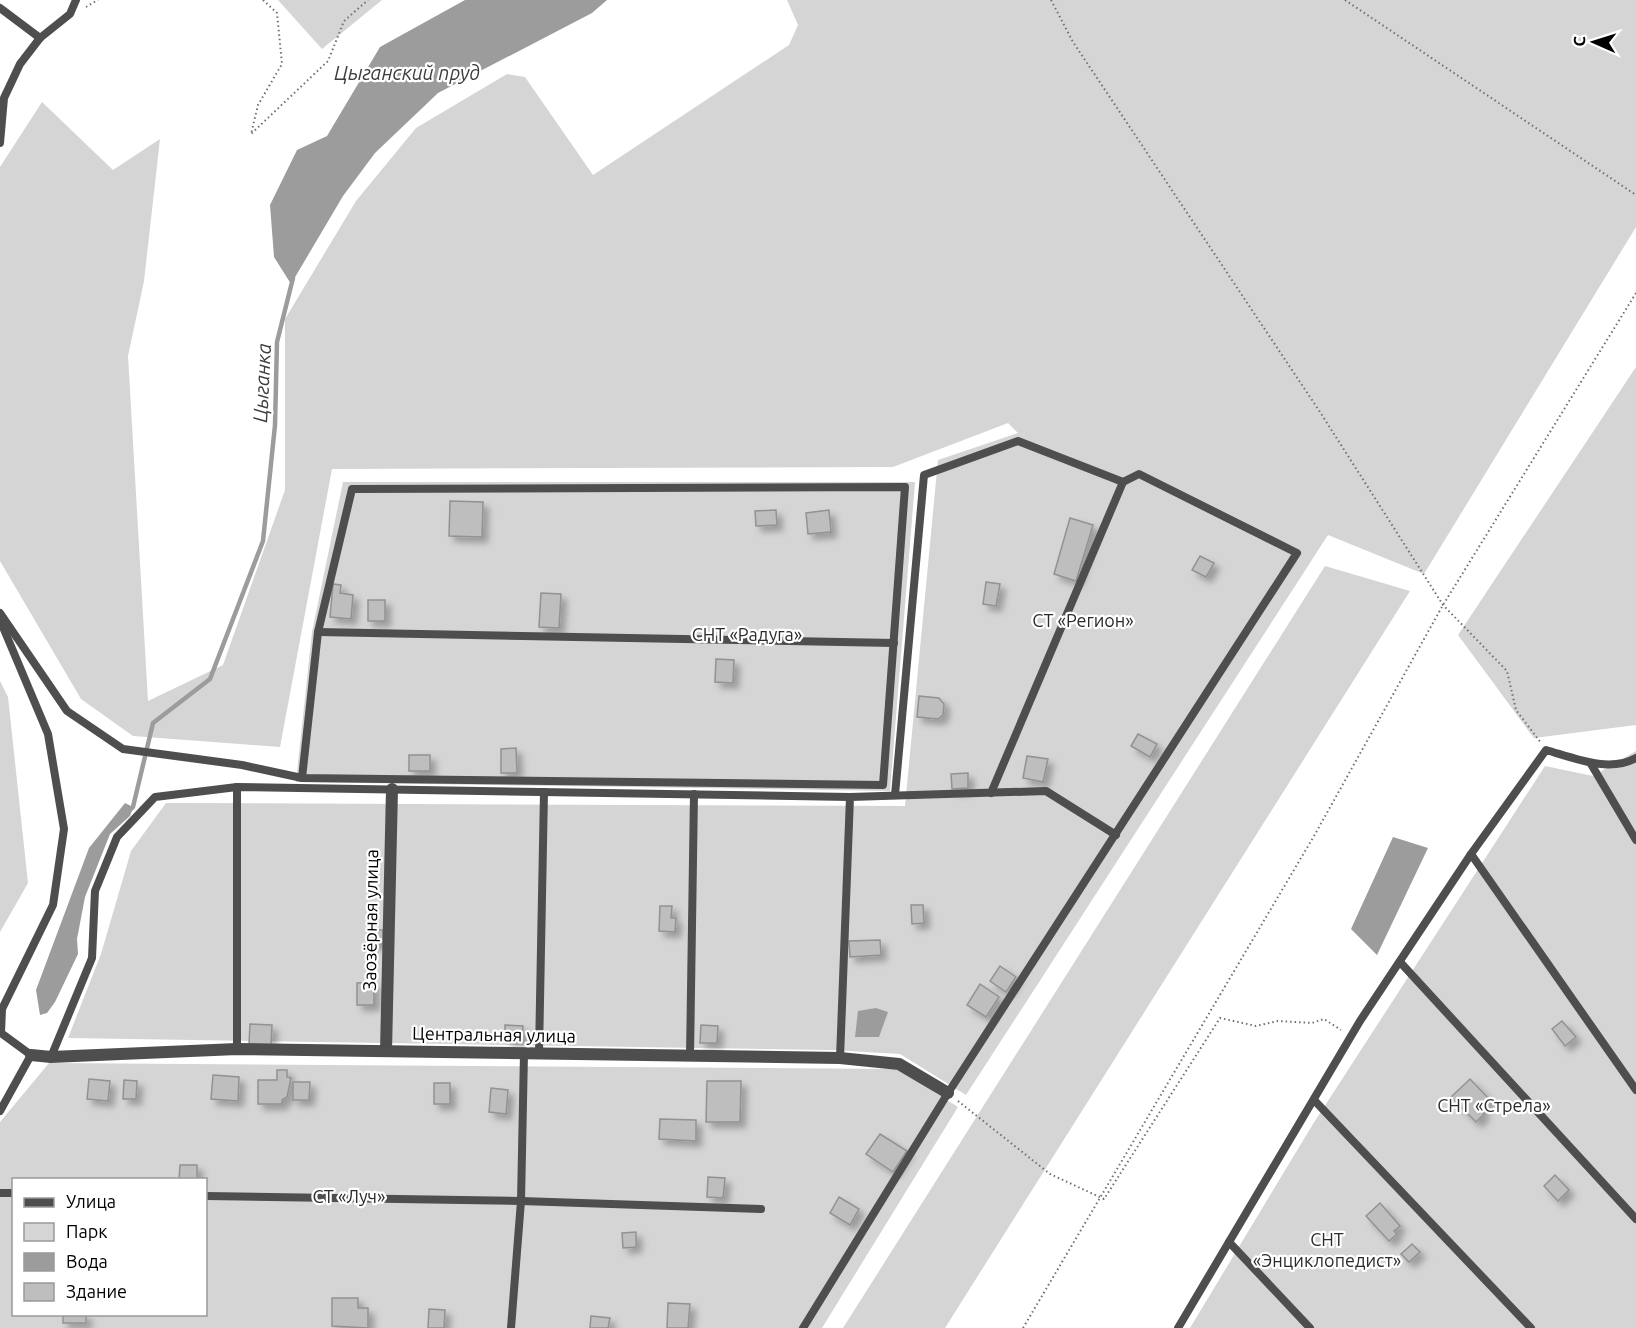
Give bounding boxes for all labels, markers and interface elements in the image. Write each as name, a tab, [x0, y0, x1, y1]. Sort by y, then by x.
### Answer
north arrow	[1564, 12, 1624, 72]
text: С	[1570, 36, 1588, 47]
water label: Цыганский пруд	[334, 61, 480, 84]
water label: Цыганка	[248, 343, 275, 423]
park label: СТ «Регион»	[1032, 610, 1134, 630]
park label: СНТ «Радуга»	[692, 624, 802, 644]
street label: Заозёрная улица	[359, 849, 381, 991]
street label: Центральная улица	[412, 1023, 576, 1045]
park label: СНТ «Стрела»	[1437, 1095, 1551, 1115]
legend	[12, 1178, 207, 1316]
park label: СТ «Луч»	[313, 1186, 385, 1206]
text: Улица	[66, 1191, 116, 1211]
text: Парк	[66, 1221, 107, 1241]
park label: СНТ «Энциклопедист»	[1253, 1229, 1401, 1270]
text: Вода	[66, 1251, 108, 1271]
text: Здание	[66, 1281, 127, 1301]

